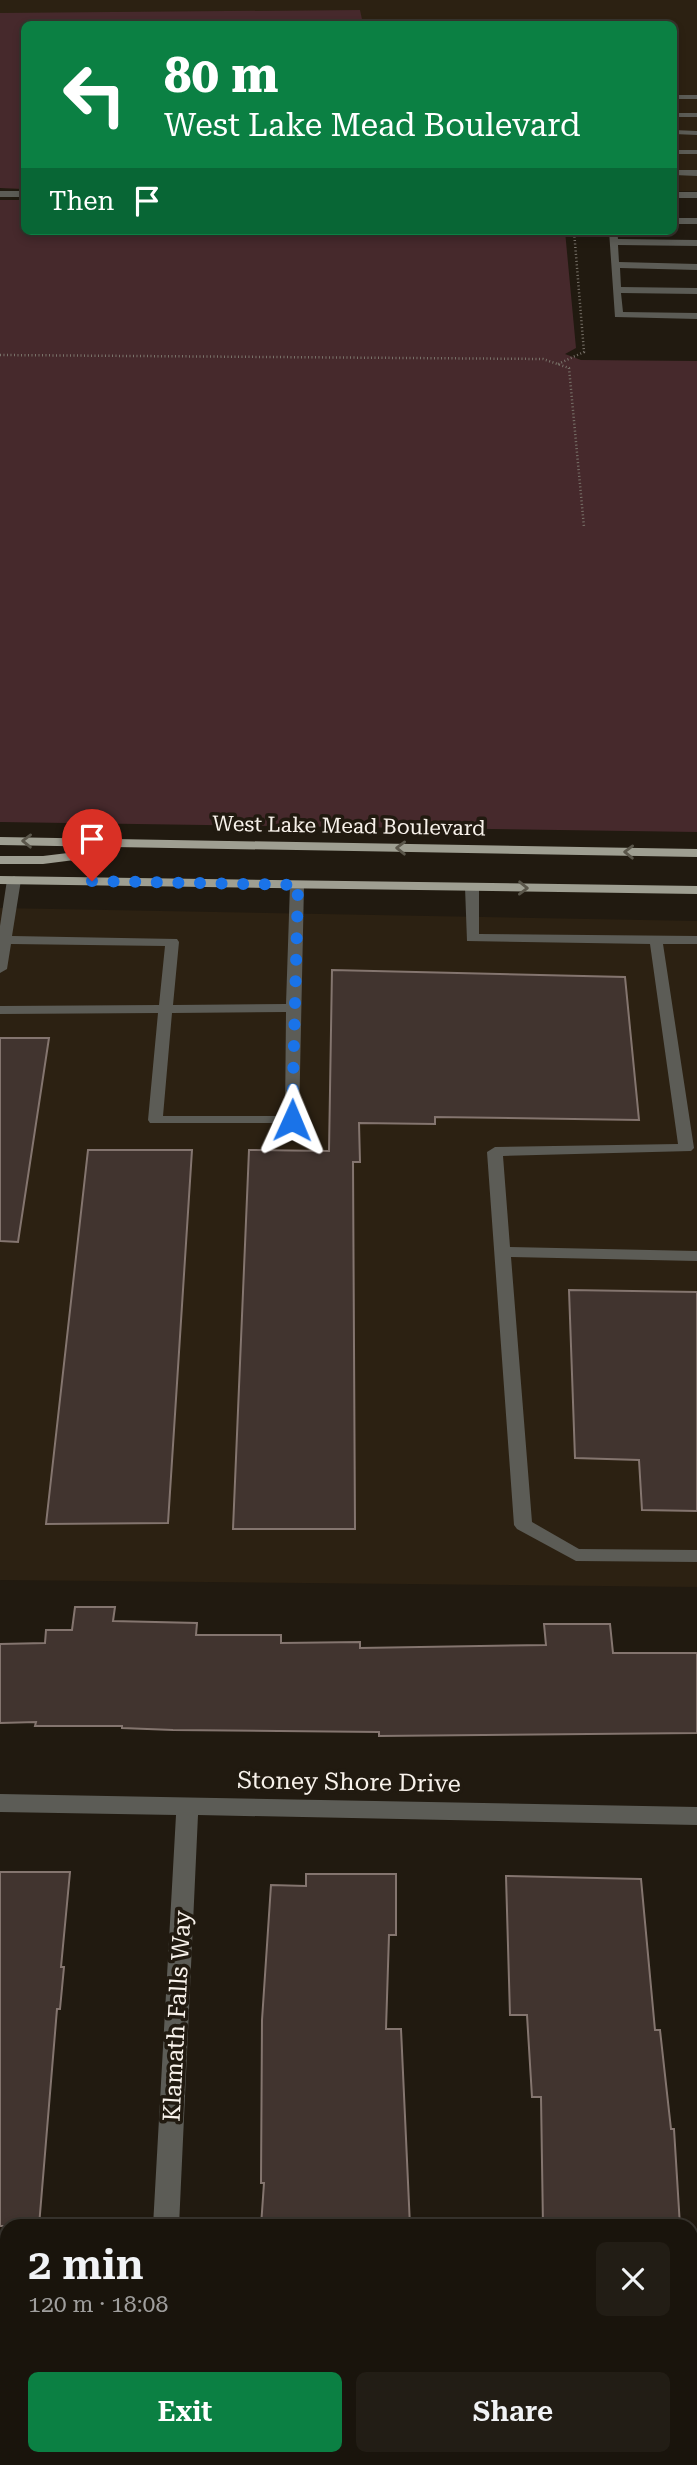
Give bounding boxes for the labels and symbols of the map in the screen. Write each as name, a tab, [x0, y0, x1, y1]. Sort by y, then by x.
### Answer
pin	[62, 809, 122, 881]
street label: West Lake Mead Boulevard	[212, 812, 486, 840]
one-way arrow	[21, 834, 32, 849]
one-way arrow	[396, 840, 407, 855]
one-way arrow	[623, 844, 634, 859]
one-way arrow	[518, 880, 529, 896]
position arrow	[255, 1083, 329, 1157]
street label: Stoney Shore Drive	[237, 1766, 461, 1798]
street label: Klamath Falls Way	[157, 1909, 197, 2122]

